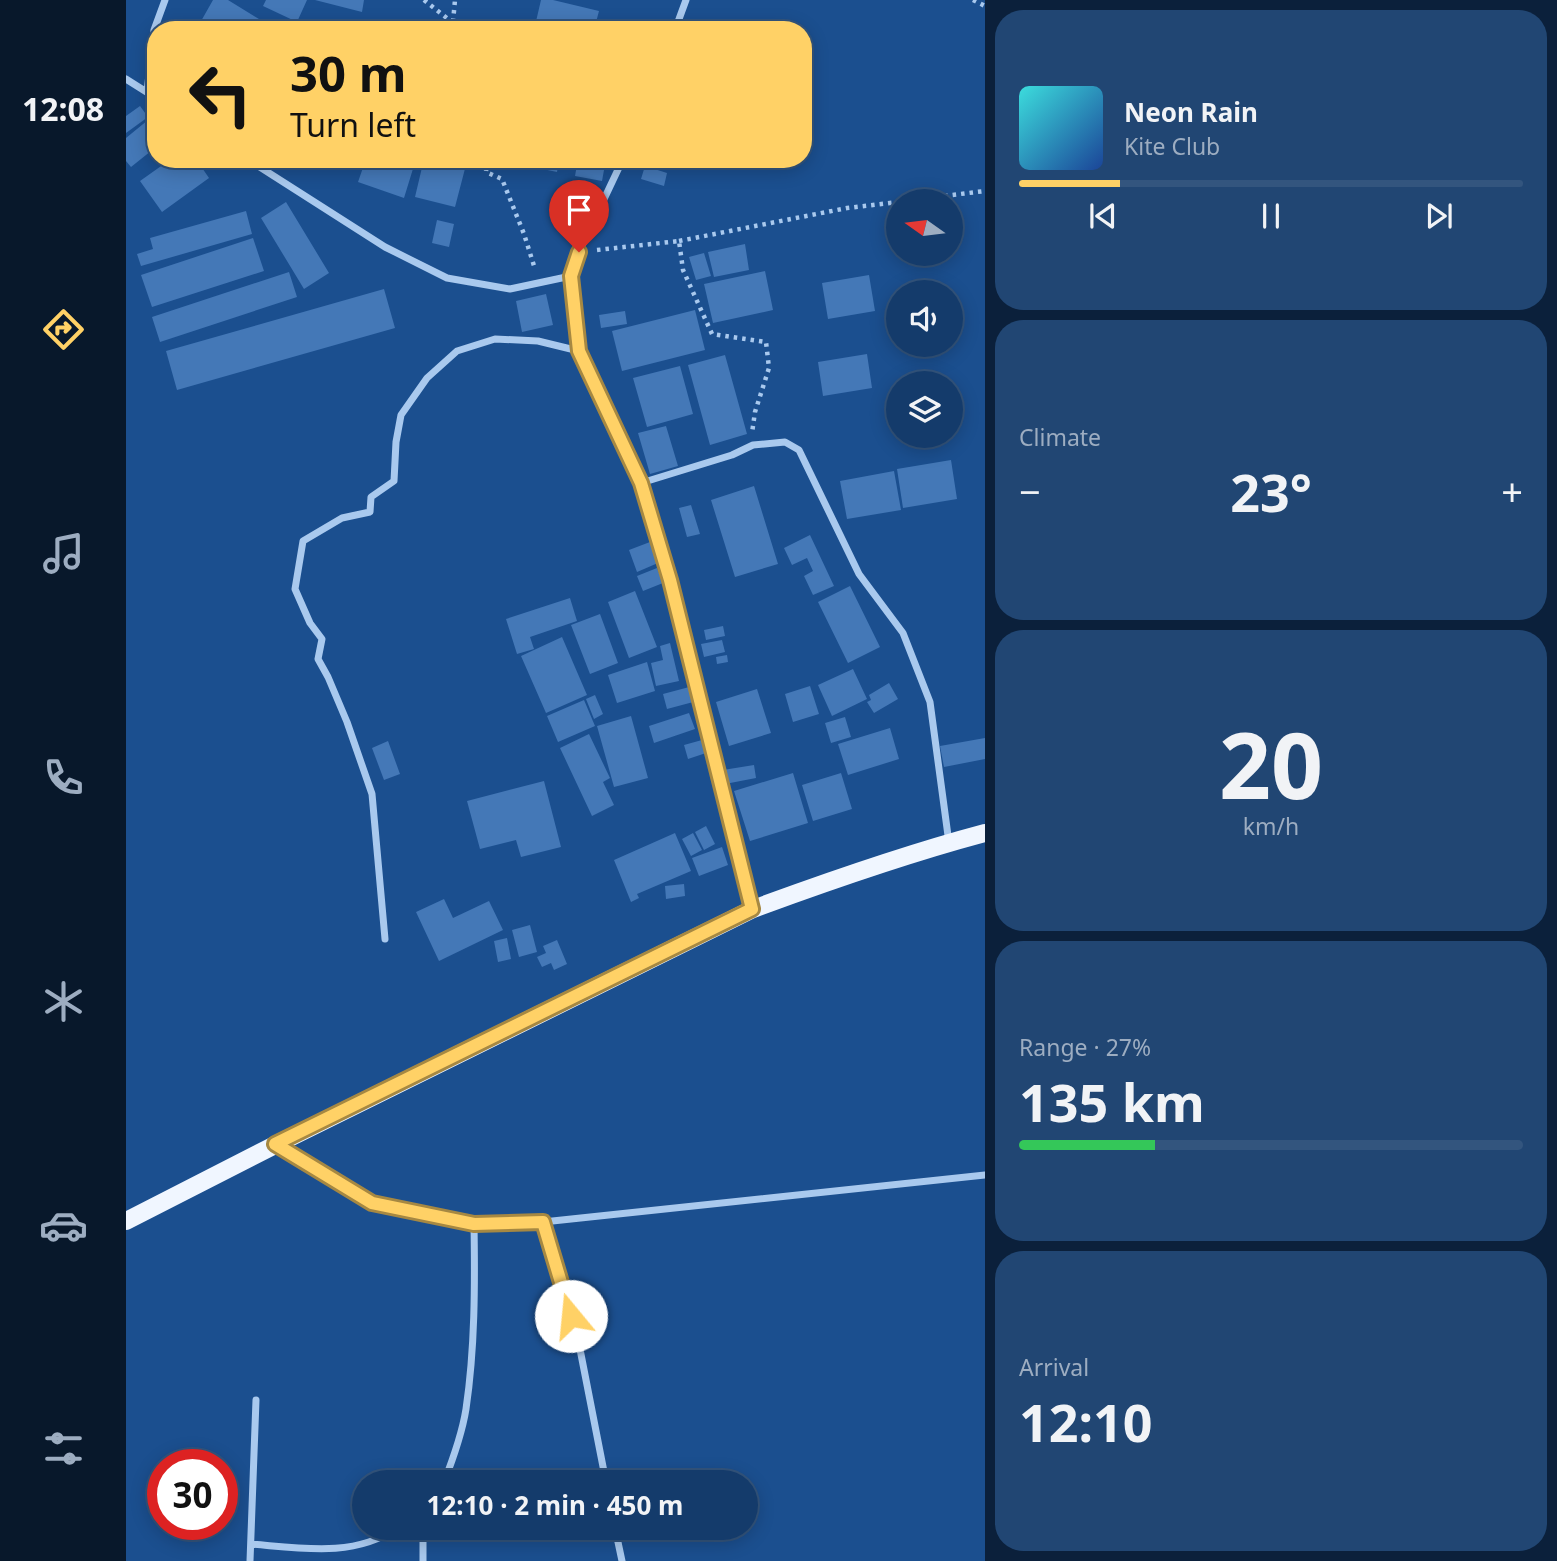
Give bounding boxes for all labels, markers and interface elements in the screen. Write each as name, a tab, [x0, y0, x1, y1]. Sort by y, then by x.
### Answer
text: 30 m	[290, 40, 407, 106]
icon: left	[175, 49, 266, 140]
text: 12:08	[22, 87, 104, 130]
text: Neon Rain	[1124, 94, 1258, 130]
text: Turn left	[290, 103, 416, 146]
text: Kite Club	[1124, 130, 1220, 162]
pin	[549, 180, 609, 252]
north arrow	[886, 189, 962, 266]
map controls	[886, 189, 963, 448]
icon: arrive	[560, 191, 598, 229]
icon: previous	[1084, 197, 1122, 235]
icon: pause	[1252, 197, 1290, 235]
icon: next	[1420, 197, 1458, 235]
button: sound	[886, 280, 963, 357]
icon: directions	[39, 305, 88, 354]
button: layers	[886, 371, 963, 448]
text: Climate	[1019, 421, 1101, 453]
text: 23°	[1230, 456, 1312, 527]
text: −	[1019, 465, 1041, 517]
text: +	[1501, 465, 1523, 517]
icon: music	[39, 529, 88, 578]
text: 20	[1219, 702, 1323, 826]
icon: phone	[39, 753, 88, 802]
text: km/h	[1243, 810, 1299, 842]
icon: climate	[39, 977, 88, 1026]
text: Range · 27%	[1019, 1031, 1151, 1063]
text: 135 km	[1019, 1066, 1205, 1137]
icon: car	[39, 1201, 88, 1250]
position arrow	[534, 1279, 608, 1353]
text: Arrival	[1019, 1351, 1089, 1383]
text: 12:10	[1019, 1386, 1153, 1457]
icon: filters	[39, 1424, 88, 1473]
speed limit sign: 30	[147, 1449, 238, 1540]
text: 12:10 · 2 min · 450 m	[427, 1487, 683, 1523]

